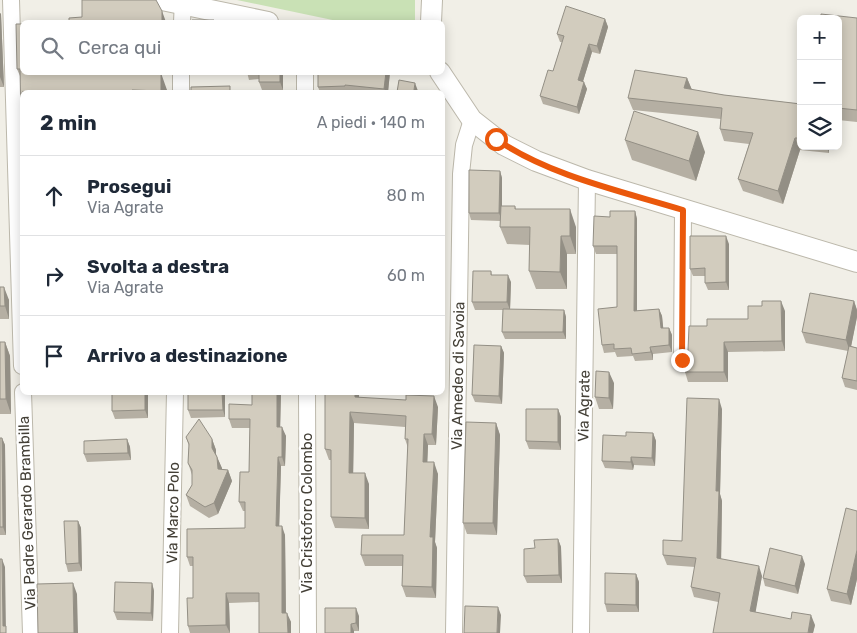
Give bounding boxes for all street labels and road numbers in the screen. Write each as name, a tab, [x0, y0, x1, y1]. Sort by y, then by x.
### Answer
street label: Via Amedeo di Savoia	[448, 302, 468, 450]
street label: Via Agrate	[574, 370, 594, 442]
street label: Via Padre Gerardo Brambilla	[15, 416, 39, 610]
street label: Via Cristoforo Colombo	[298, 433, 316, 593]
street label: Via Marco Polo	[163, 462, 183, 564]

